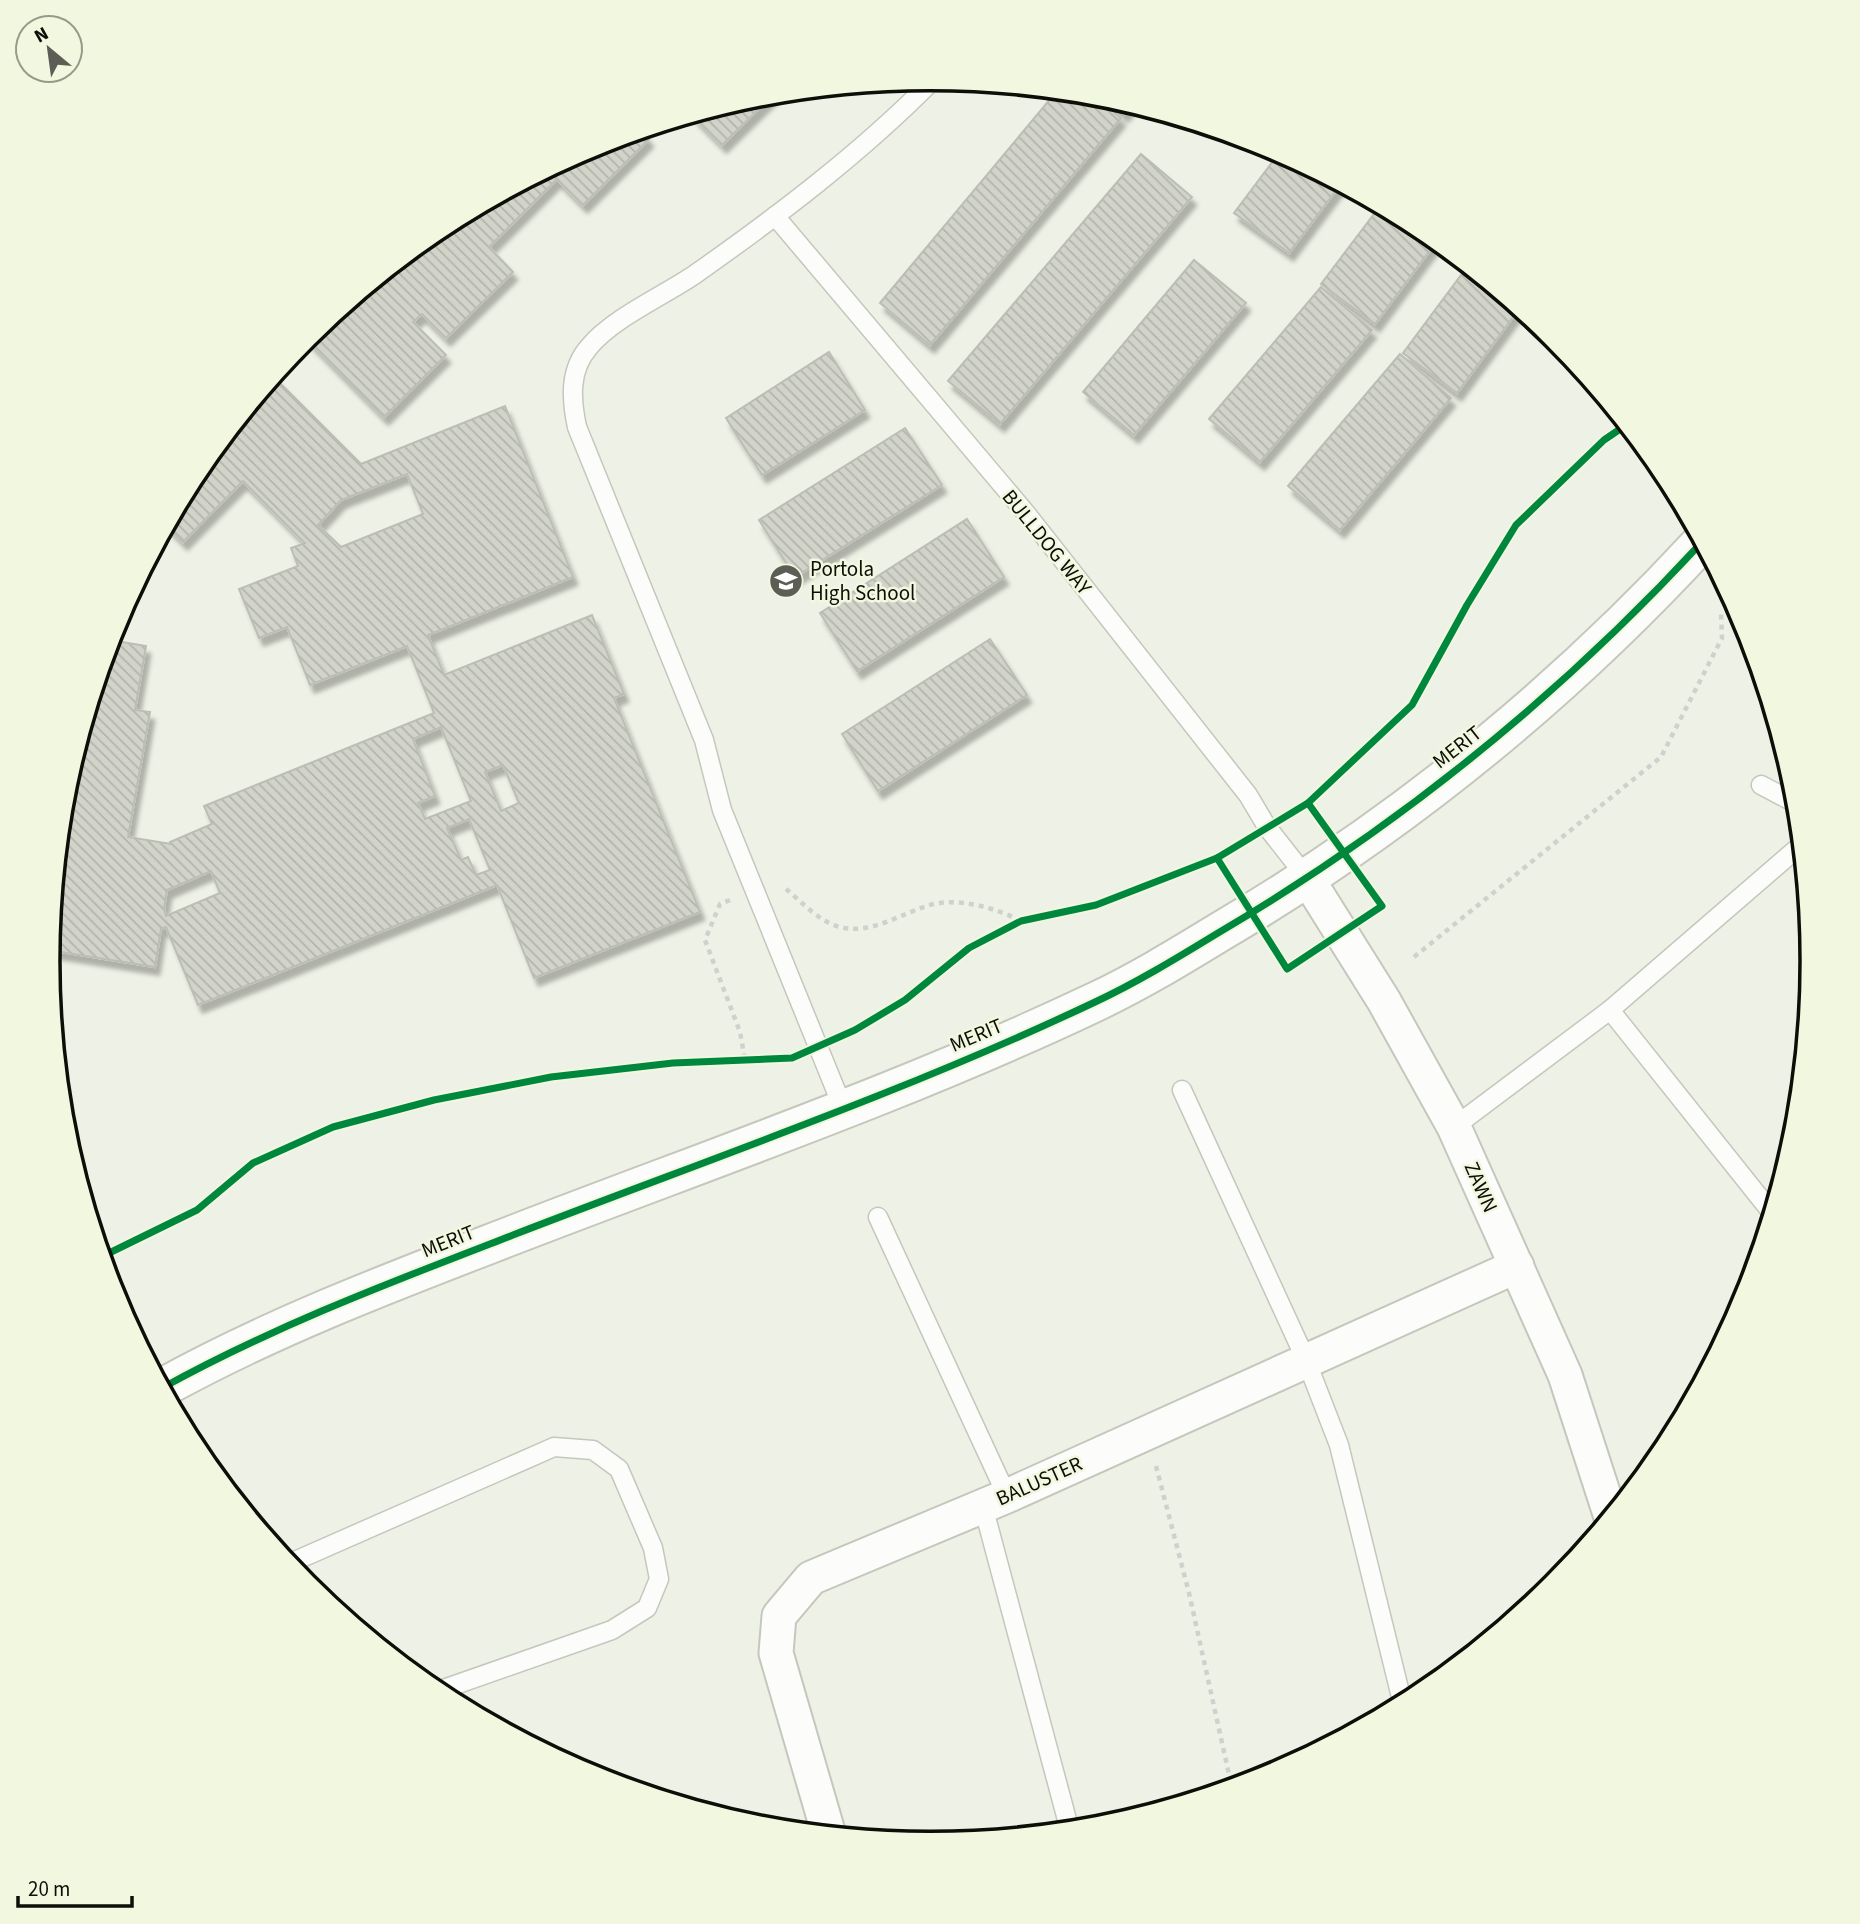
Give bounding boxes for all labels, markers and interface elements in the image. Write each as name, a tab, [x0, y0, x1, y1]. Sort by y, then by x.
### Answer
north arrow	[14, 14, 84, 84]
text: N	[29, 21, 54, 50]
street label: BULLDOG WAY	[995, 483, 1100, 602]
place label: Portola High School	[810, 554, 915, 608]
school or university icon: Portola High School	[767, 562, 805, 600]
street label: MERIT	[1426, 718, 1488, 776]
street label: MERIT	[945, 1010, 1007, 1060]
street label: ZAWN	[1457, 1157, 1505, 1217]
street label: MERIT	[417, 1217, 479, 1265]
street label: BALUSTER	[991, 1449, 1087, 1513]
scale bar	[18, 1864, 131, 1908]
text: 20 m	[28, 1874, 70, 1904]

